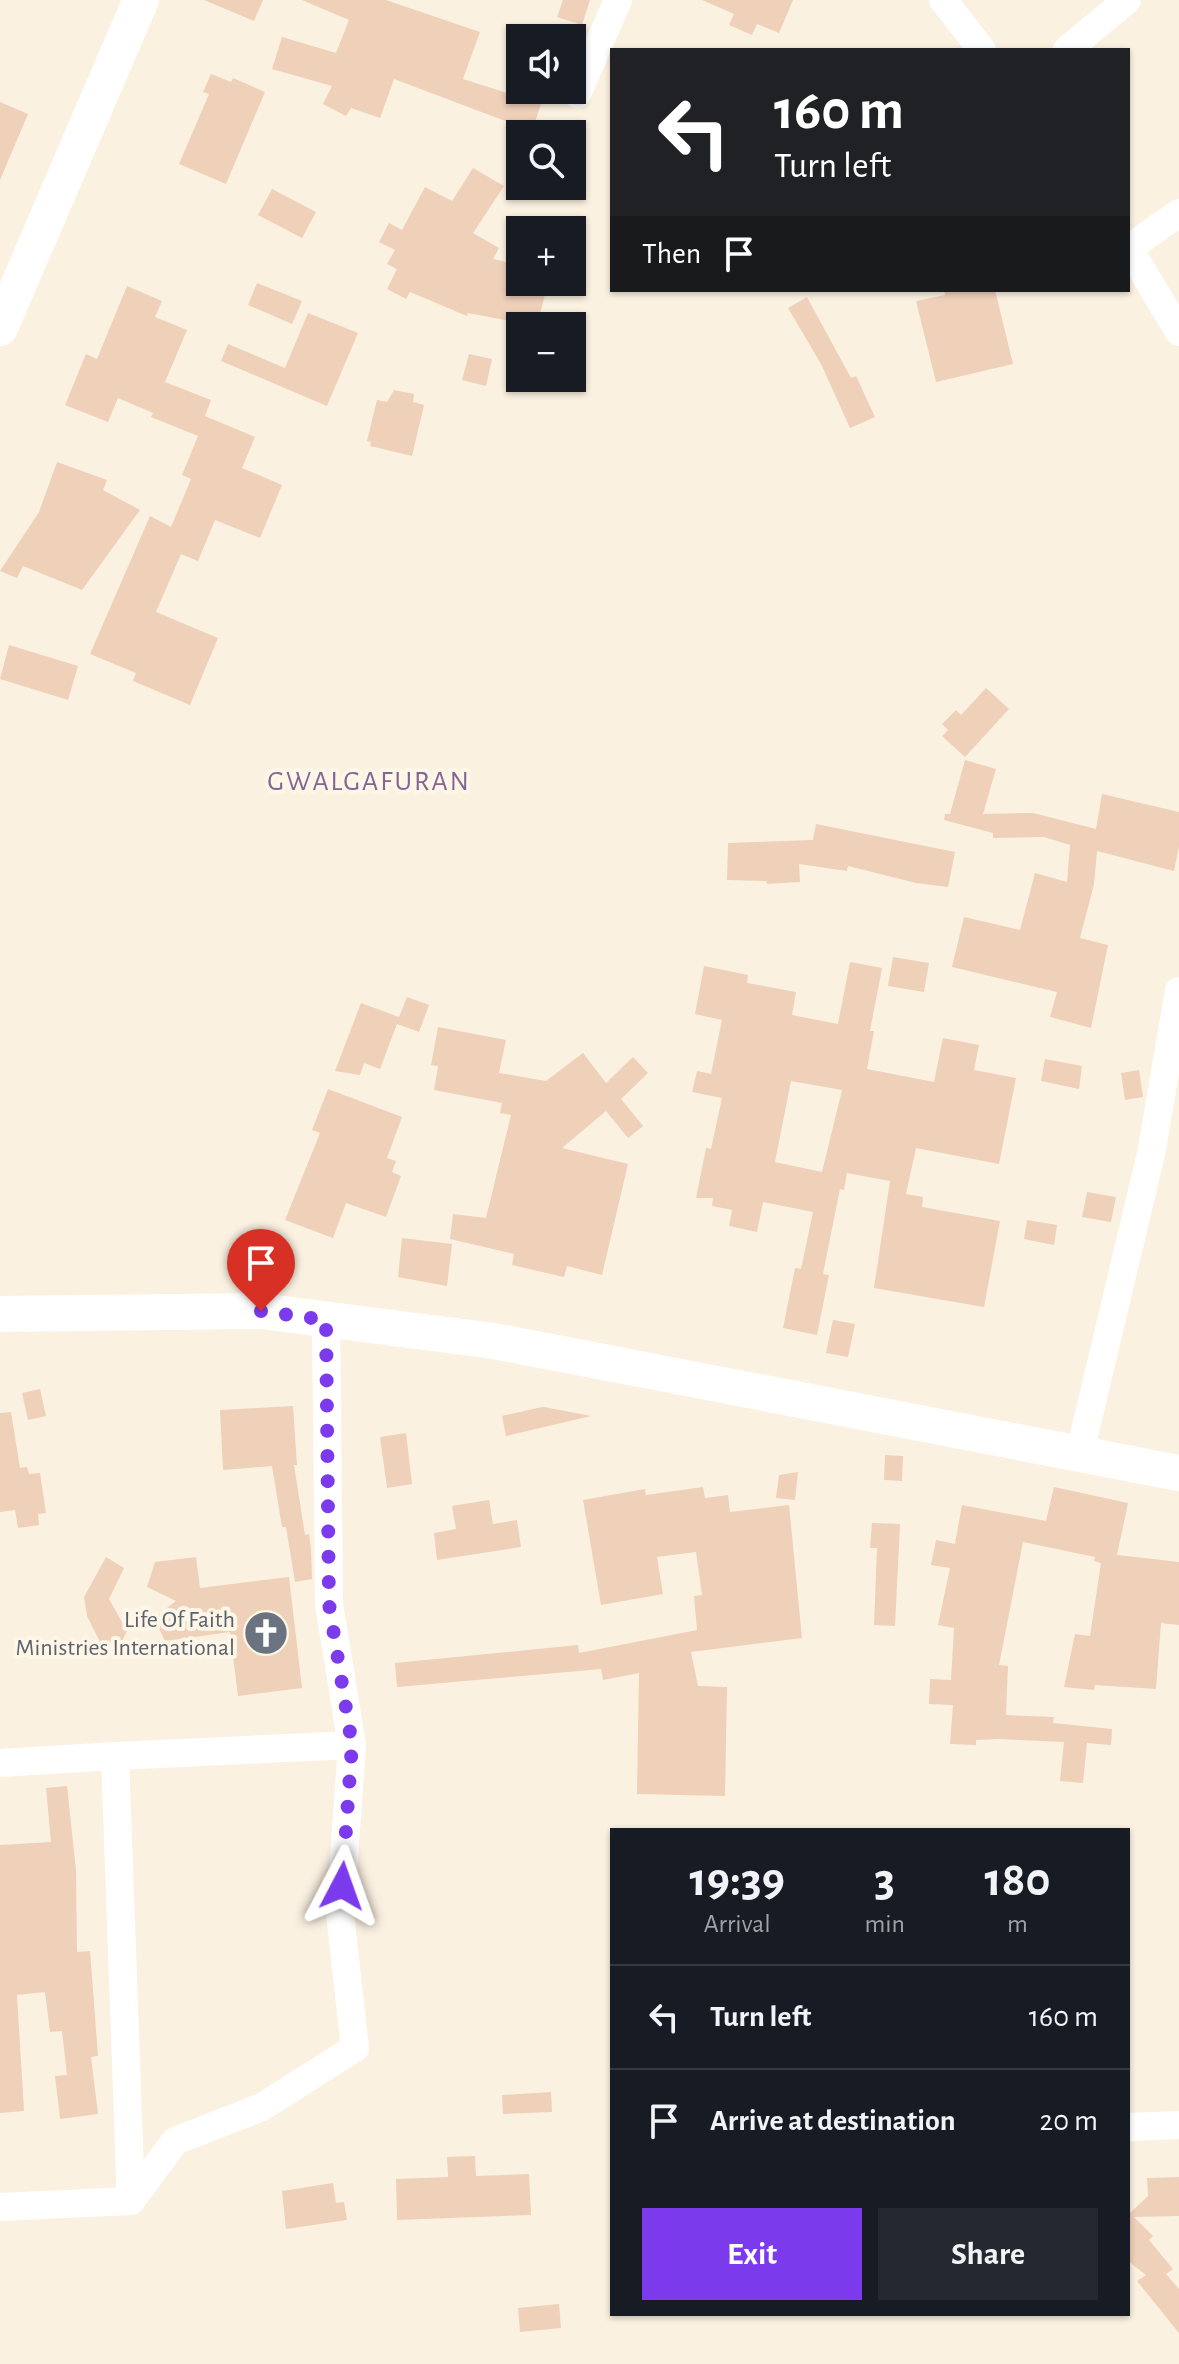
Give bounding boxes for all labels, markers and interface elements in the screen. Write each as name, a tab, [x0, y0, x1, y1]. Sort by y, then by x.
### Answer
map controls	[506, 24, 586, 392]
button: sound	[506, 24, 586, 104]
icon: left	[642, 80, 746, 184]
text: 160 m	[774, 83, 904, 139]
button: search	[506, 120, 586, 200]
text: Turn left	[774, 148, 891, 184]
button: +	[506, 216, 586, 296]
icon: arrive	[717, 232, 761, 276]
text: Then	[642, 239, 701, 269]
button: −	[506, 312, 586, 392]
district label: GWALGAFURAN	[267, 768, 471, 796]
pin	[227, 1229, 295, 1311]
icon: arrive	[239, 1241, 283, 1285]
place label: Life Of Faith Ministries International	[15, 1608, 235, 1660]
church icon: Life Of Faith Ministries International	[242, 1609, 290, 1657]
position arrow	[300, 1844, 384, 1928]
text: 19:39	[690, 1857, 785, 1905]
text: 3	[874, 1857, 895, 1905]
text: 180	[985, 1857, 1050, 1905]
text: Arrival	[704, 1911, 771, 1937]
text: min	[864, 1911, 905, 1937]
text: m	[1007, 1911, 1028, 1937]
icon: left	[642, 1995, 686, 2039]
text: Turn left	[710, 2002, 811, 2032]
text: 160 m	[1029, 2002, 1098, 2032]
icon: arrive	[642, 2099, 686, 2143]
text: Arrive at destination	[710, 2106, 956, 2136]
text: 20 m	[1040, 2106, 1098, 2136]
button: Exit	[642, 2208, 862, 2300]
button: Share	[878, 2208, 1098, 2300]

